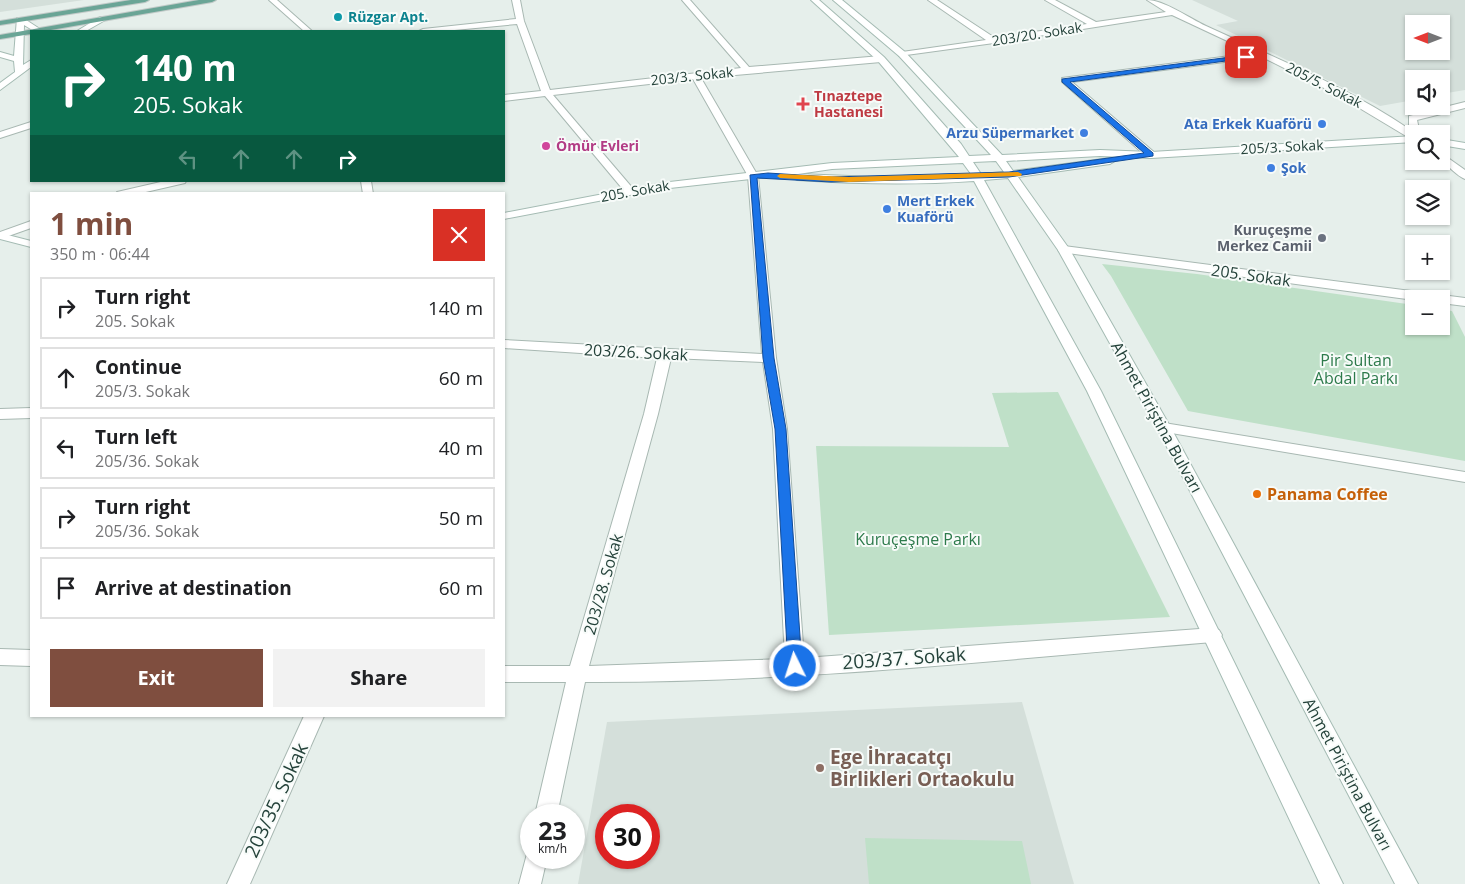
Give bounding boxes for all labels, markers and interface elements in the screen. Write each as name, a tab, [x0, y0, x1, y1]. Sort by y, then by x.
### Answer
place label: Rüzgar Apt.	[348, 7, 428, 26]
marker: Rüzgar Apt.	[332, 11, 344, 23]
north arrow	[1405, 15, 1450, 60]
map controls	[1405, 15, 1450, 335]
street label: 203/20. Sokak	[990, 17, 1084, 50]
pin	[1225, 36, 1267, 78]
icon: arrive	[1232, 43, 1260, 71]
text: 140 m	[133, 44, 237, 91]
icon: right	[50, 50, 115, 115]
street label: 205/5. Sokak	[1283, 57, 1366, 112]
street label: 203/3. Sokak	[650, 62, 735, 89]
button: sound	[1405, 70, 1450, 115]
place label: Tınaztepe Hastanesi	[814, 86, 883, 121]
text: 205. Sokak	[133, 89, 243, 119]
marker: Tınaztepe Hastanesi	[796, 97, 810, 111]
place label: Ata Erkek Kuaförü	[1184, 114, 1312, 133]
marker: Ata Erkek Kuaförü	[1316, 118, 1328, 130]
place label: Arzu Süpermarket	[946, 123, 1074, 142]
button: search	[1405, 125, 1450, 170]
marker: Arzu Süpermarket	[1078, 127, 1090, 139]
street label: 205/3. Sokak	[1240, 135, 1325, 158]
place label: Ömür Evleri	[556, 136, 639, 155]
marker: Ömür Evleri	[540, 140, 552, 152]
icon: left	[174, 145, 202, 173]
icon: ahead	[227, 145, 255, 173]
icon: ahead	[280, 145, 308, 173]
icon: right	[333, 145, 361, 173]
place label: Şok	[1281, 158, 1306, 177]
marker: Şok	[1265, 162, 1277, 174]
street label: 205. Sokak	[599, 175, 672, 206]
button: layers	[1405, 180, 1450, 225]
place label: Mert Erkek Kuaförü	[897, 191, 975, 226]
text: 1 min	[50, 203, 133, 244]
marker: Mert Erkek Kuaförü	[881, 203, 893, 215]
button: close	[433, 209, 485, 261]
place label: Kuruçeşme Merkez Camii	[1217, 220, 1312, 255]
marker: Kuruçeşme Merkez Camii	[1316, 232, 1328, 244]
button: +	[1405, 235, 1450, 280]
text: 350 m · 06:44	[50, 243, 150, 265]
street label: 205. Sokak	[1210, 259, 1293, 292]
text: Turn right	[95, 284, 190, 310]
button: −	[1405, 290, 1450, 335]
icon: right	[52, 294, 80, 322]
text: 140 m	[428, 295, 483, 321]
text: 205. Sokak	[95, 310, 175, 332]
street label: Ahmet Piriştina Bulvarı	[1106, 337, 1208, 497]
street label: 203/26. Sokak	[583, 338, 689, 366]
park label: Pir Sultan Abdal Parkı	[1314, 349, 1398, 389]
text: Continue	[95, 354, 182, 380]
icon: ahead	[52, 364, 80, 392]
text: 60 m	[439, 365, 483, 391]
text: 205/3. Sokak	[95, 380, 190, 402]
text: Turn left	[95, 424, 177, 450]
icon: left	[52, 434, 80, 462]
text: 40 m	[439, 435, 483, 461]
text: 205/36. Sokak	[95, 450, 199, 472]
place label: Panama Coffee	[1267, 483, 1388, 505]
marker: Panama Coffee	[1251, 488, 1263, 500]
text: Turn right	[95, 494, 190, 520]
icon: right	[52, 504, 80, 532]
text: 50 m	[439, 505, 483, 531]
text: 205/36. Sokak	[95, 520, 199, 542]
park label: Kuruçeşme Parkı	[855, 528, 981, 550]
street label: 203/28. Sokak	[578, 530, 628, 637]
icon: arrive	[52, 574, 80, 602]
text: Arrive at destination	[95, 575, 292, 601]
text: 60 m	[439, 575, 483, 601]
position arrow	[768, 639, 820, 691]
street label: 203/37. Sokak	[841, 641, 967, 675]
button: Exit	[50, 649, 263, 707]
button: Share	[273, 649, 485, 707]
street label: Ahmet Piriştina Bulvarı	[1298, 694, 1398, 854]
street label: 203/35. Sokak	[238, 738, 314, 862]
place label: Ege İhracatçı Birlikleri Ortaokulu	[830, 744, 1015, 792]
marker: Ege İhracatçı Birlikleri Ortaokulu	[814, 762, 826, 774]
speed limit sign: 30	[595, 804, 660, 869]
text: 23	[538, 813, 567, 847]
text: km/h	[538, 840, 567, 857]

